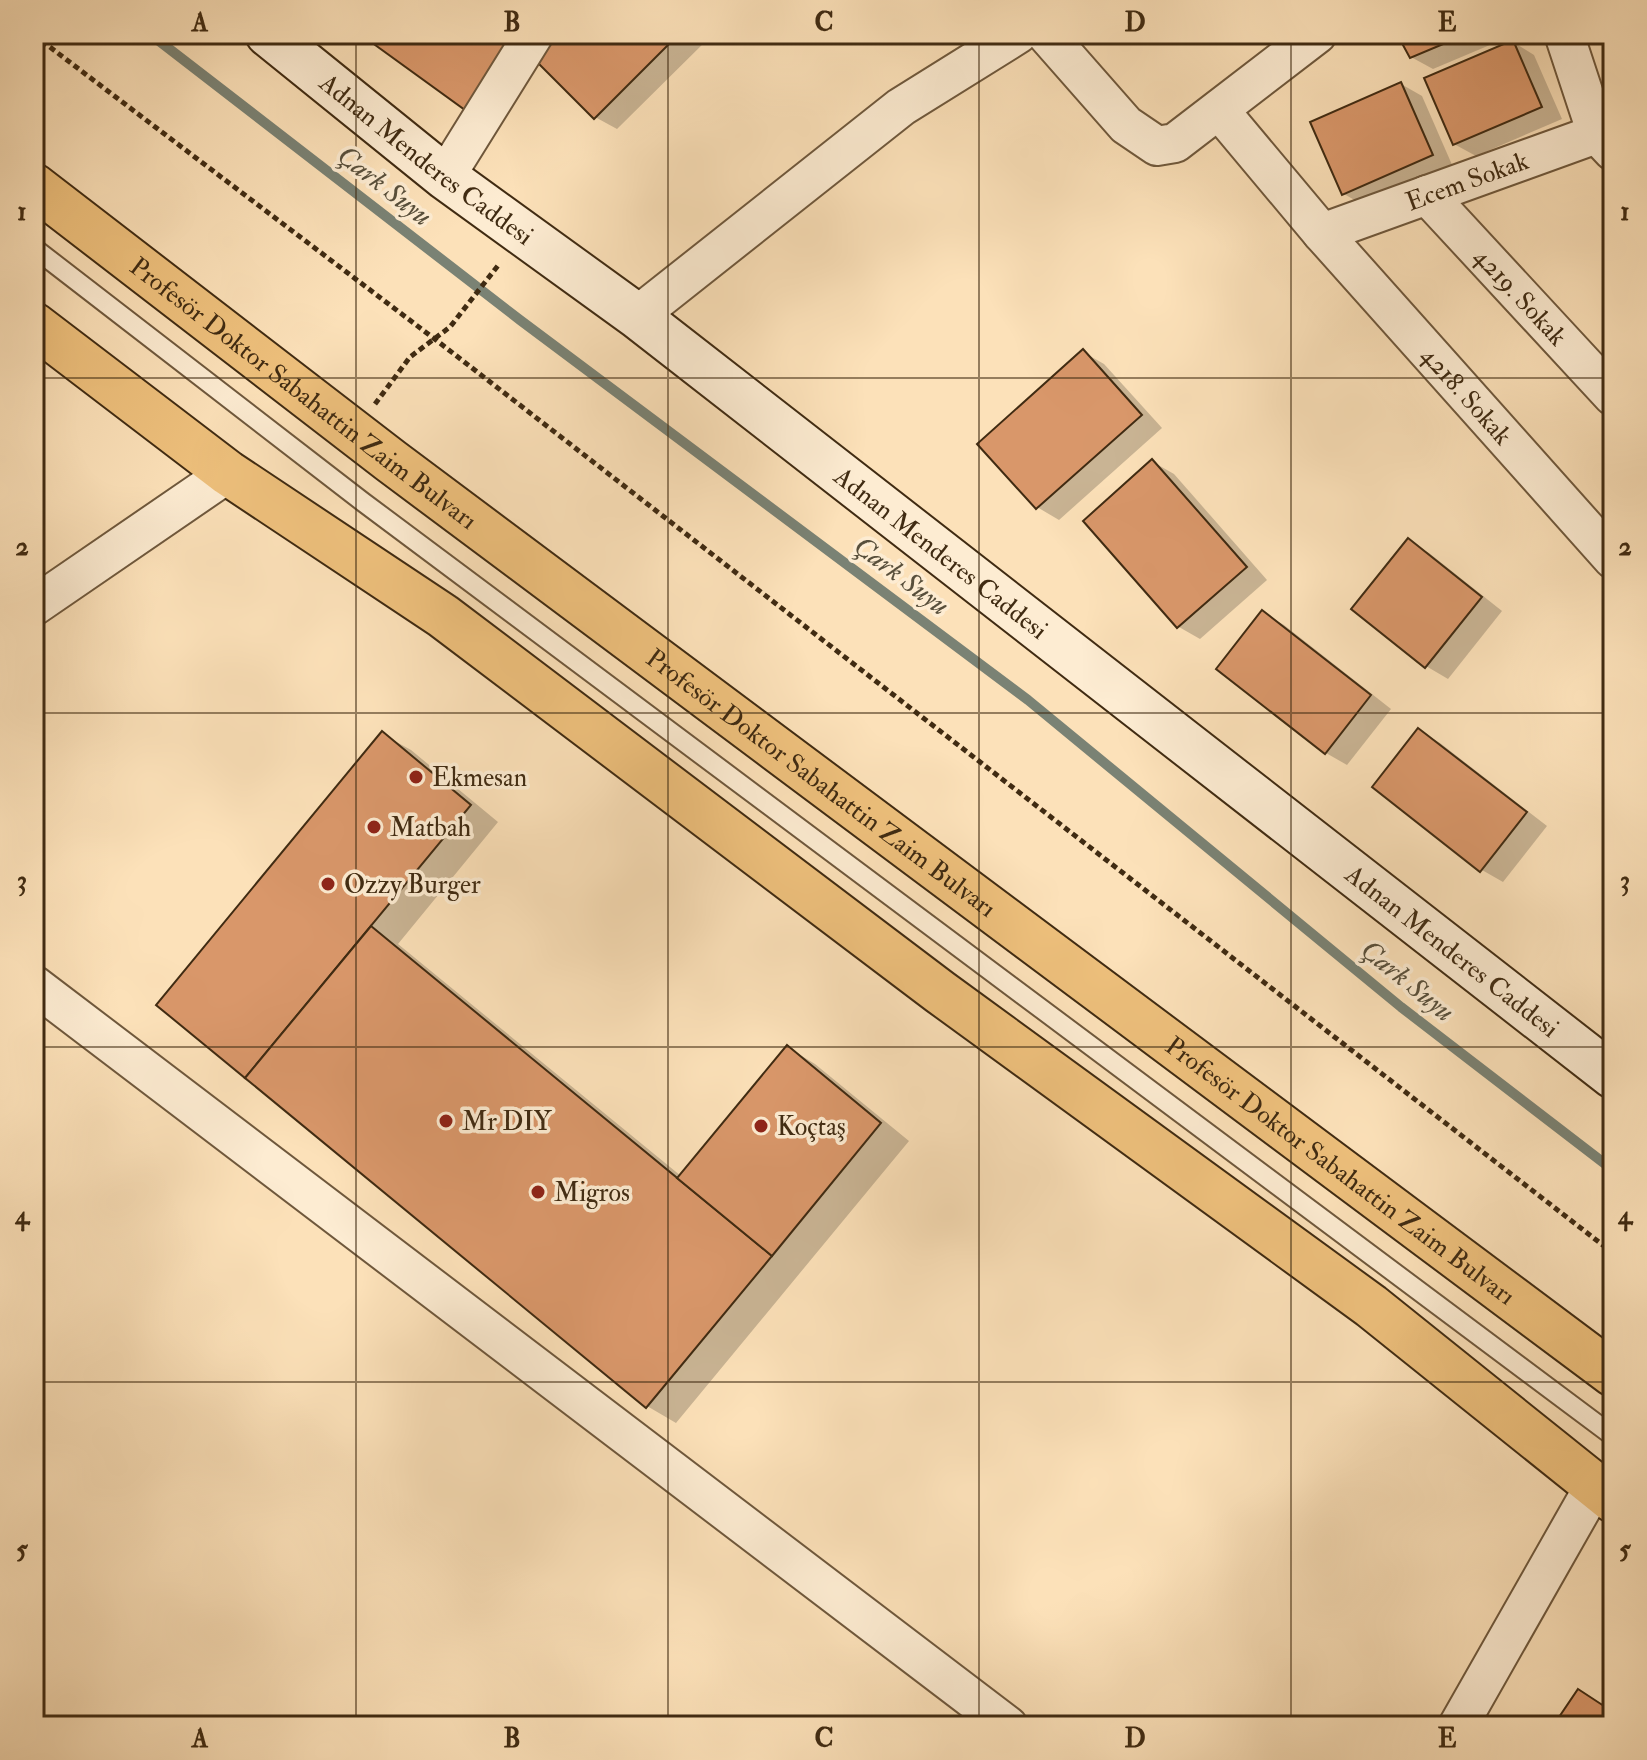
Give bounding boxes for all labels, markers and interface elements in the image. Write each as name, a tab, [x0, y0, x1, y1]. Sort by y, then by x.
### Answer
text: A	[191, 7, 209, 39]
text: B	[503, 7, 521, 39]
text: C	[814, 7, 834, 39]
text: D	[1124, 7, 1146, 39]
text: E	[1438, 7, 1457, 39]
street label: Adnan Menderes Caddesi	[312, 66, 539, 253]
water label: Çark Suyu	[330, 138, 438, 234]
street label: Ecem Sokak	[1402, 145, 1533, 218]
text: 1	[17, 196, 27, 228]
text: 1	[1620, 196, 1630, 228]
street label: 4219. Sokak	[1467, 241, 1574, 353]
street label: Profesör Doktor Sabahattin Zaim Bulvarı	[123, 251, 483, 537]
street label: 4218. Sokak	[1414, 340, 1519, 452]
street label: Adnan Menderes Caddesi	[827, 460, 1054, 647]
water label: Çark Suyu	[846, 529, 956, 623]
text: 2	[15, 531, 29, 563]
text: 2	[1618, 531, 1632, 563]
street label: Profesör Doktor Sabahattin Zaim Bulvarı	[640, 642, 1002, 925]
place label: Ekmesan	[432, 762, 527, 794]
marker: Ekmesan	[407, 768, 425, 786]
place label: Matbah	[390, 812, 472, 844]
marker: Matbah	[365, 818, 383, 836]
street label: Adnan Menderes Caddesi	[1338, 858, 1565, 1045]
text: 3	[17, 865, 27, 897]
text: 3	[1620, 865, 1630, 897]
place label: Ozzy Burger	[344, 869, 481, 901]
marker: Ozzy Burger	[319, 875, 337, 893]
water label: Çark Suyu	[1353, 933, 1461, 1030]
street label: Profesör Doktor Sabahattin Zaim Bulvarı	[1159, 1030, 1521, 1312]
place label: Mr DIY	[462, 1106, 553, 1138]
place label: Koçtaş	[777, 1111, 846, 1143]
marker: Mr DIY	[437, 1112, 455, 1130]
marker: Koçtaş	[752, 1117, 770, 1135]
place label: Migros	[554, 1177, 630, 1209]
marker: Migros	[529, 1183, 547, 1201]
text: 4	[14, 1200, 31, 1232]
text: 4	[1617, 1200, 1634, 1232]
text: 5	[16, 1534, 28, 1566]
text: 5	[1619, 1534, 1631, 1566]
text: A	[191, 1723, 209, 1755]
text: B	[503, 1723, 521, 1755]
text: C	[814, 1723, 834, 1755]
text: D	[1124, 1723, 1146, 1755]
text: E	[1438, 1723, 1457, 1755]

